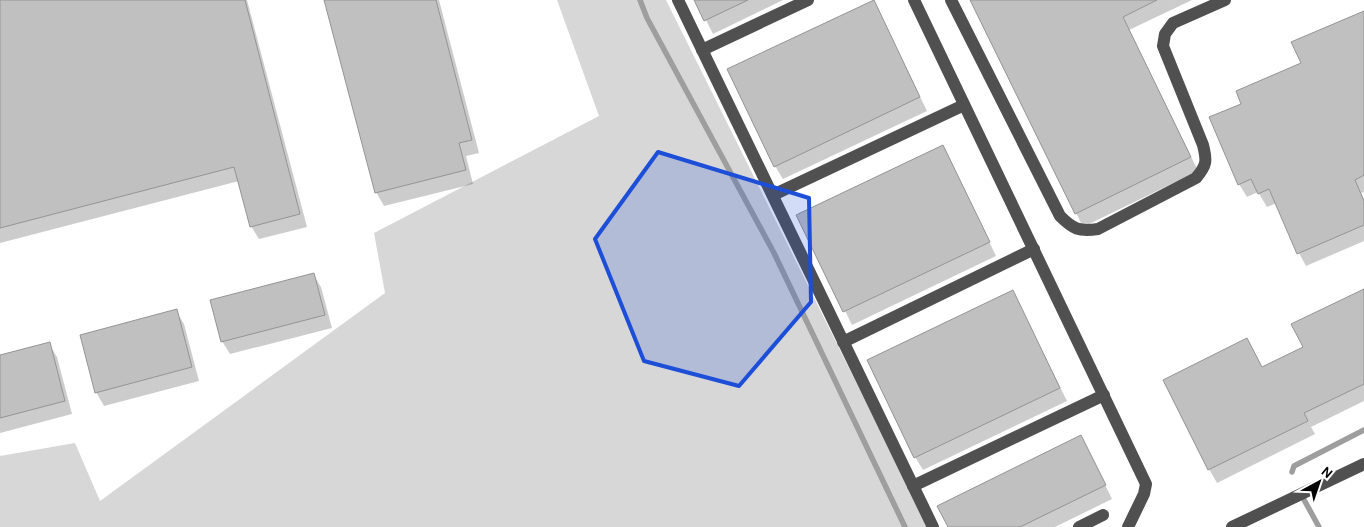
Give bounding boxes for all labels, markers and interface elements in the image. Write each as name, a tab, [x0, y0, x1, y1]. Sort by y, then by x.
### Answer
north arrow	[1294, 457, 1344, 507]
text: N	[1318, 463, 1336, 482]

